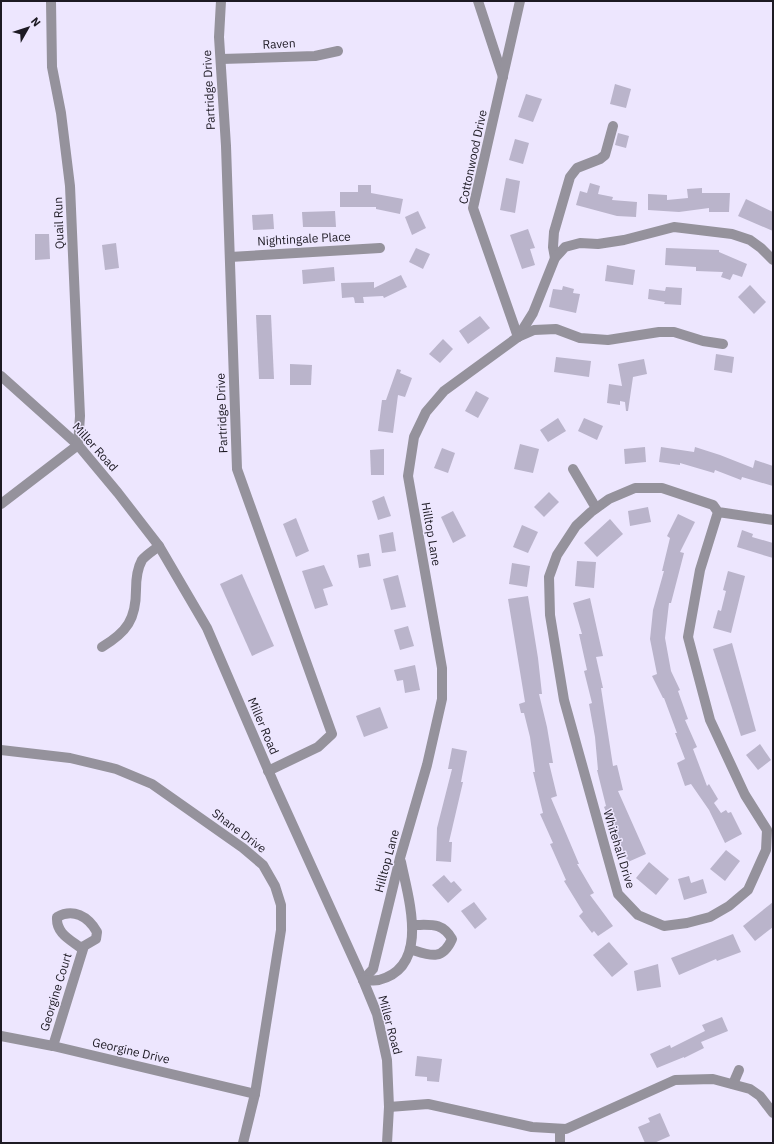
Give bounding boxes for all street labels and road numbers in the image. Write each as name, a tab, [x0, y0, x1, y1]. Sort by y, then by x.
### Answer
street label: Raven	[262, 35, 296, 52]
street label: Partridge Drive	[199, 49, 218, 130]
street label: Cottonwood Drive	[455, 108, 490, 205]
street label: Quail Run	[50, 197, 67, 249]
street label: Nightingale Place	[257, 229, 351, 248]
street label: Partridge Drive	[213, 372, 230, 453]
street label: Miller Road	[70, 419, 121, 474]
street label: Hilltop Lane	[419, 501, 445, 567]
street label: Miller Road	[245, 695, 282, 757]
street label: Shane Drive	[209, 805, 270, 856]
street label: Whitehall Drive	[600, 808, 639, 890]
street label: Hilltop Lane	[371, 827, 402, 894]
street label: Georgine Court	[37, 951, 75, 1033]
street label: Miller Road	[375, 994, 406, 1056]
street label: Georgine Drive	[91, 1034, 172, 1067]

